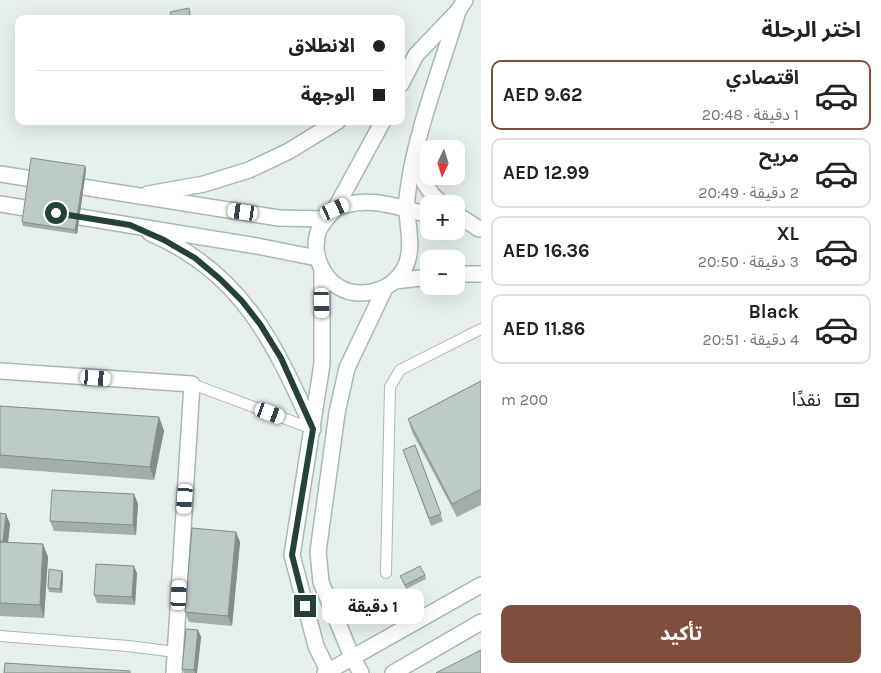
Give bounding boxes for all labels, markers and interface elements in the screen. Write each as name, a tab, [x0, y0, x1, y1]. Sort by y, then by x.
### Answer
text: اختر الرحلة	[761, 17, 861, 43]
text: الانطلاق	[289, 35, 355, 57]
text: اقتصادي	[726, 67, 799, 89]
icon: car	[814, 73, 859, 118]
text: الوجهة	[301, 84, 355, 106]
text: AED 9.62	[503, 84, 583, 106]
text: 1 دقيقة · 20:48	[702, 105, 799, 124]
north arrow	[420, 140, 465, 185]
map controls	[420, 140, 465, 295]
text: مريح	[759, 145, 799, 167]
icon: car	[814, 151, 859, 196]
text: AED 12.99	[503, 162, 589, 184]
text: 2 دقيقة · 20:49	[698, 183, 799, 202]
button: +	[420, 195, 465, 240]
car	[318, 196, 351, 222]
route start	[45, 202, 67, 224]
car	[227, 202, 258, 222]
text: XL	[777, 223, 799, 245]
icon: car	[814, 229, 859, 274]
text: AED 16.36	[503, 240, 590, 262]
button: −	[420, 250, 465, 295]
text: 3 دقيقة · 20:50	[698, 252, 799, 271]
car	[313, 288, 330, 318]
text: Black	[748, 301, 799, 323]
icon: car	[814, 307, 859, 352]
text: AED 11.86	[503, 318, 585, 340]
text: 4 دقيقة · 20:51	[703, 330, 799, 349]
car	[80, 369, 111, 387]
icon: cash	[833, 386, 861, 414]
text: نقدًا	[792, 389, 821, 411]
text: 200 m	[501, 390, 548, 409]
car	[253, 401, 286, 425]
car	[176, 484, 193, 514]
car	[170, 580, 187, 610]
callout: 1 دقيقة	[322, 588, 425, 624]
route end	[294, 595, 316, 617]
text: 1 دقيقة	[348, 597, 398, 616]
button: تأكيد	[501, 605, 861, 663]

